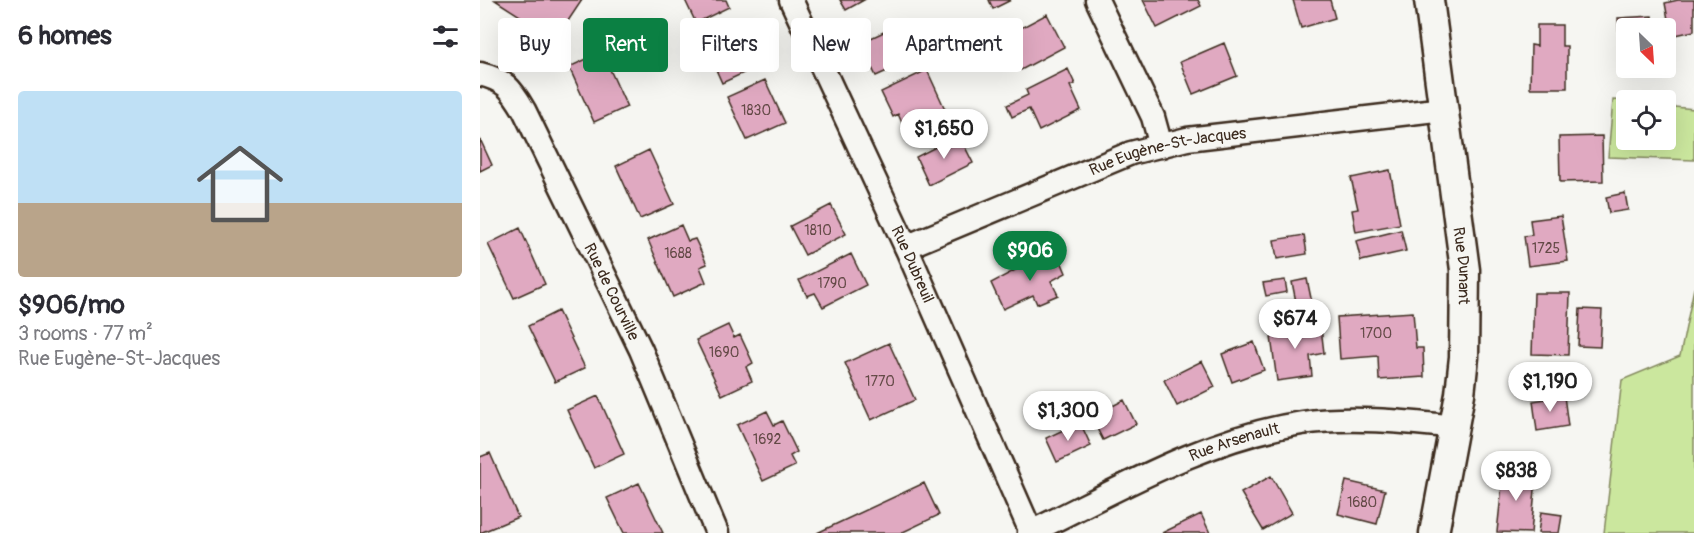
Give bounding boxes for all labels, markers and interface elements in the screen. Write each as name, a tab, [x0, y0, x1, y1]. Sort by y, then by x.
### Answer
chip: Buy	[498, 18, 571, 72]
chip: Rent	[583, 18, 668, 72]
chip: Filters	[680, 18, 779, 72]
chip: New	[791, 18, 871, 72]
chip: Apartment	[883, 18, 1023, 72]
north arrow	[1616, 18, 1676, 78]
map controls	[1616, 18, 1676, 150]
text: 6 homes	[18, 20, 112, 52]
icon: filters	[429, 20, 462, 53]
button: locate	[1616, 90, 1676, 150]
house number: 1830	[741, 102, 771, 119]
pin: $1,650	[895, 109, 993, 160]
text: $1,650	[914, 116, 974, 141]
street label: Rue Eugène-St-Jacques	[1086, 123, 1247, 180]
icon: home	[186, 130, 294, 238]
house number: 1810	[804, 222, 832, 239]
street label: Rue Dubreuil	[886, 223, 938, 306]
street label: Rue Dunant	[1448, 226, 1474, 305]
pin: $906	[994, 231, 1066, 282]
text: $906	[1007, 238, 1053, 263]
street label: Rue de Courville	[579, 240, 644, 344]
house number: 1725	[1532, 240, 1560, 257]
house number: 1688	[664, 245, 692, 262]
house number: 1790	[817, 275, 847, 292]
text: $906/mo	[18, 289, 125, 321]
pin: $674	[1259, 299, 1331, 350]
text: $674	[1273, 306, 1317, 331]
text: 3 rooms · 77 m²	[18, 321, 153, 346]
house number: 1700	[1360, 325, 1392, 342]
house number: 1690	[709, 344, 739, 361]
text: Rue Eugène-St-Jacques	[18, 346, 220, 371]
pin: $1,190	[1501, 362, 1599, 413]
text: $1,190	[1522, 369, 1578, 394]
house number: 1770	[865, 373, 895, 390]
pin: $1,300	[1019, 391, 1117, 442]
text: $1,300	[1037, 398, 1099, 423]
street label: Rue Arsenault	[1186, 418, 1282, 466]
house number: 1692	[753, 431, 781, 448]
pin: $838	[1480, 451, 1552, 502]
text: $838	[1495, 458, 1537, 483]
house number: 1680	[1347, 494, 1377, 511]

